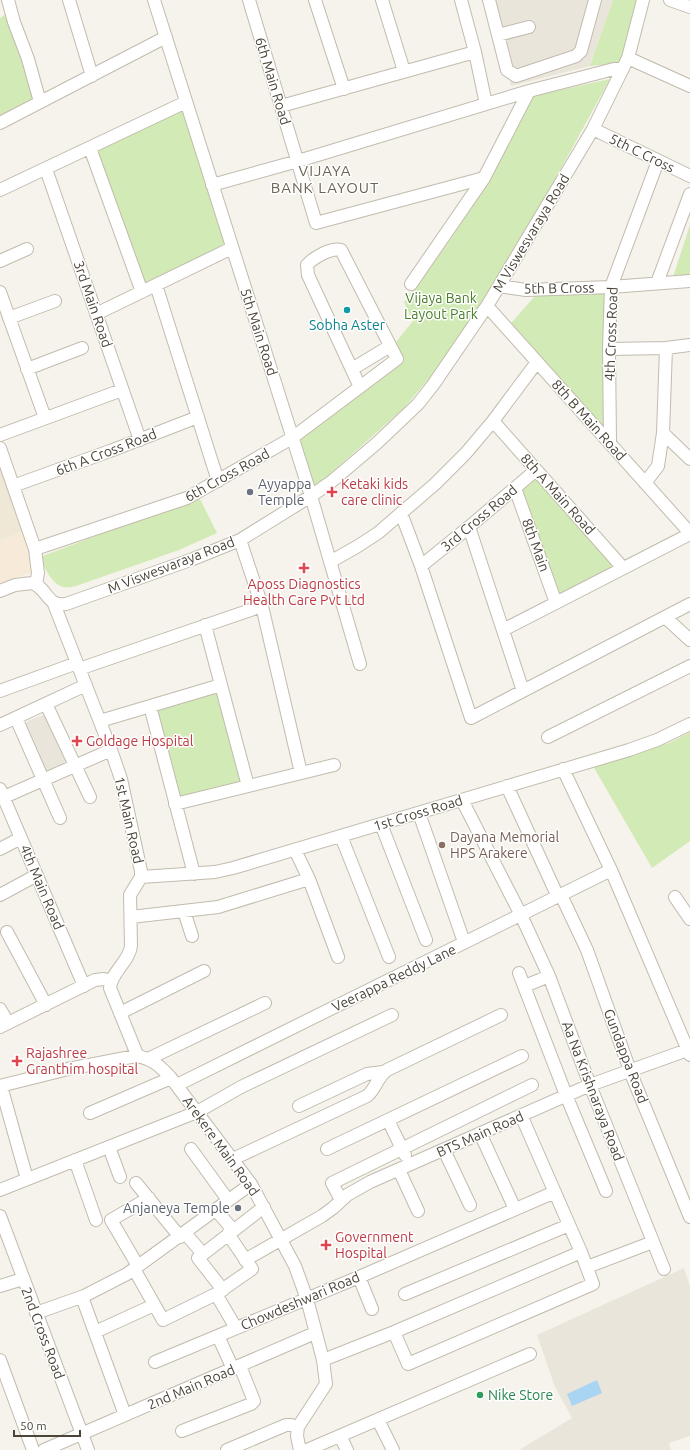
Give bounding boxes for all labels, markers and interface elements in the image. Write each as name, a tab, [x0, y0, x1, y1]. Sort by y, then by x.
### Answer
street label: 6th Main Road	[252, 35, 294, 127]
street label: 5th C Cross	[607, 130, 677, 176]
district label: VIJAYA BANK LAYOUT	[271, 162, 379, 196]
street label: M Viswesvaraya Road	[489, 171, 573, 295]
street label: 3rd Main Road	[71, 258, 115, 350]
street label: 5th B Cross	[523, 279, 595, 297]
street label: 5th Main Road	[237, 286, 281, 378]
street label: 4th Cross Road	[601, 287, 621, 381]
park label: Vijaya Bank Layout Park	[404, 290, 478, 322]
marker: Sobha Aster	[342, 305, 352, 315]
place label: Sobha Aster	[309, 317, 386, 333]
street label: 8th B Main Road	[549, 376, 629, 464]
street label: 6th A Cross Road	[53, 425, 159, 479]
street label: 6th Cross Road	[182, 445, 272, 505]
street label: 8th A Main Road	[518, 450, 598, 538]
place label: Ayyappa Temple	[258, 476, 312, 508]
place label: Ketaki kids care clinic	[341, 476, 408, 508]
street label: 3rd Cross Road	[438, 482, 520, 554]
marker: Ketaki kids care clinic	[326, 486, 338, 498]
marker: Ayyappa Temple	[245, 487, 255, 497]
street label: 8th Main	[519, 516, 553, 574]
street label: M Viswesvaraya Road	[105, 533, 237, 597]
marker: Aposs Diagnostics Health Care Pvt Ltd	[298, 562, 310, 574]
place label: Aposs Diagnostics Health Care Pvt Ltd	[243, 576, 365, 608]
place label: Goldage Hospital	[86, 733, 194, 749]
marker: Goldage Hospital	[71, 735, 83, 747]
street label: 1st Main Road	[111, 775, 147, 865]
street label: 1st Cross Road	[371, 792, 465, 834]
place label: Dayana Memorial HPS Arakere	[450, 829, 559, 861]
marker: Dayana Memorial HPS Arakere	[437, 840, 447, 850]
street label: 4th Main Road	[17, 842, 67, 932]
street label: Veerappa Reddy Lane	[329, 941, 459, 1015]
street label: Gundappa Road	[601, 1007, 651, 1105]
street label: Aa Na Krishnaraya Road	[559, 1019, 627, 1163]
place label: Rajashree Granthim hospital	[26, 1045, 138, 1077]
marker: Rajashree Granthim hospital	[11, 1055, 23, 1067]
street label: Arekere Main Road	[180, 1093, 262, 1199]
street label: BTS Main Road	[434, 1108, 526, 1160]
place label: Anjaneya Temple	[123, 1200, 230, 1216]
marker: Anjaneya Temple	[233, 1203, 243, 1213]
place label: Government Hospital	[335, 1229, 414, 1261]
marker: Government Hospital	[320, 1239, 332, 1251]
street label: Chowdeshwari Road	[238, 1269, 362, 1333]
street label: 2nd Cross Road	[18, 1285, 68, 1381]
street label: 2nd Main Road	[145, 1361, 237, 1413]
place label: Nike Store	[488, 1387, 553, 1403]
marker: Nike Store	[475, 1390, 485, 1400]
scale bar	[14, 1412, 80, 1438]
text: 50 m	[20, 1419, 47, 1432]

